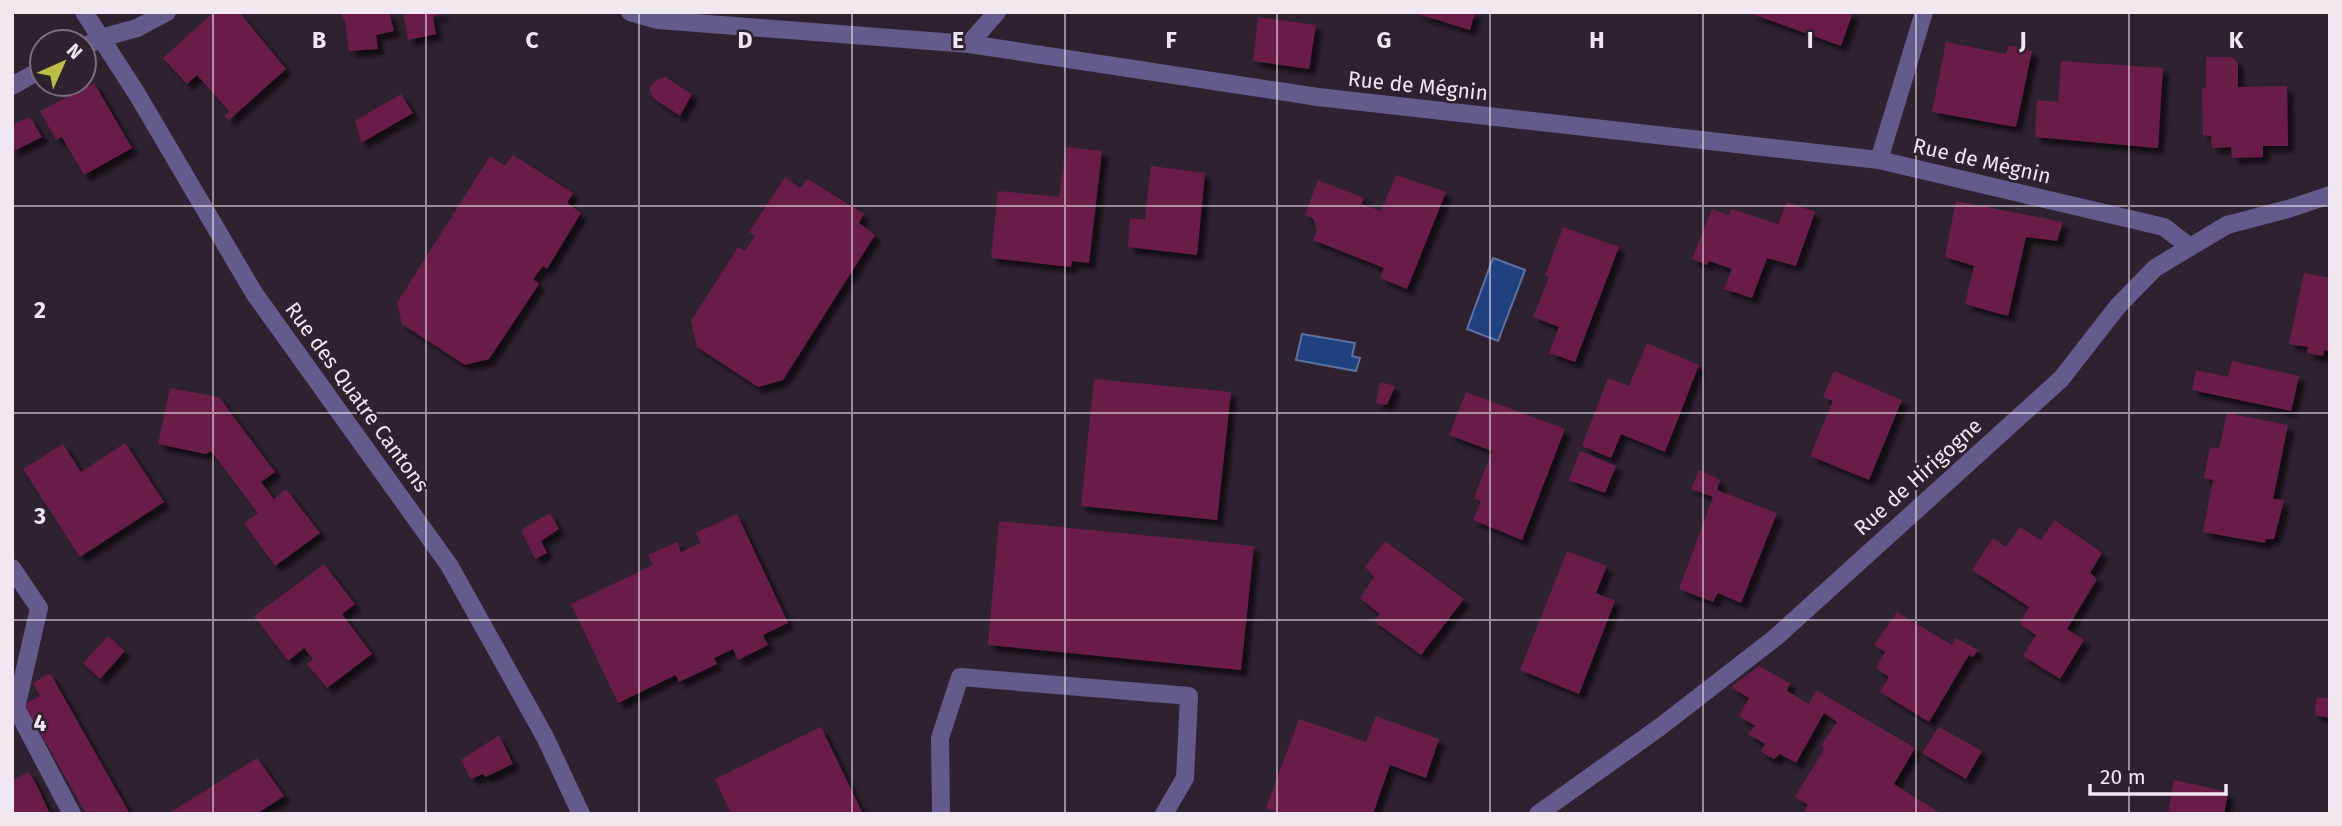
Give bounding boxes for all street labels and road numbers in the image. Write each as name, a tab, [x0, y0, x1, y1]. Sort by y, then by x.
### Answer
street label: Rue de Mégnin	[1347, 66, 1489, 106]
street label: Rue de Mégnin	[1911, 133, 2053, 189]
street label: Rue des Quatre Cantons	[279, 297, 435, 497]
street label: Rue de Hirigogne	[1849, 413, 1987, 541]

